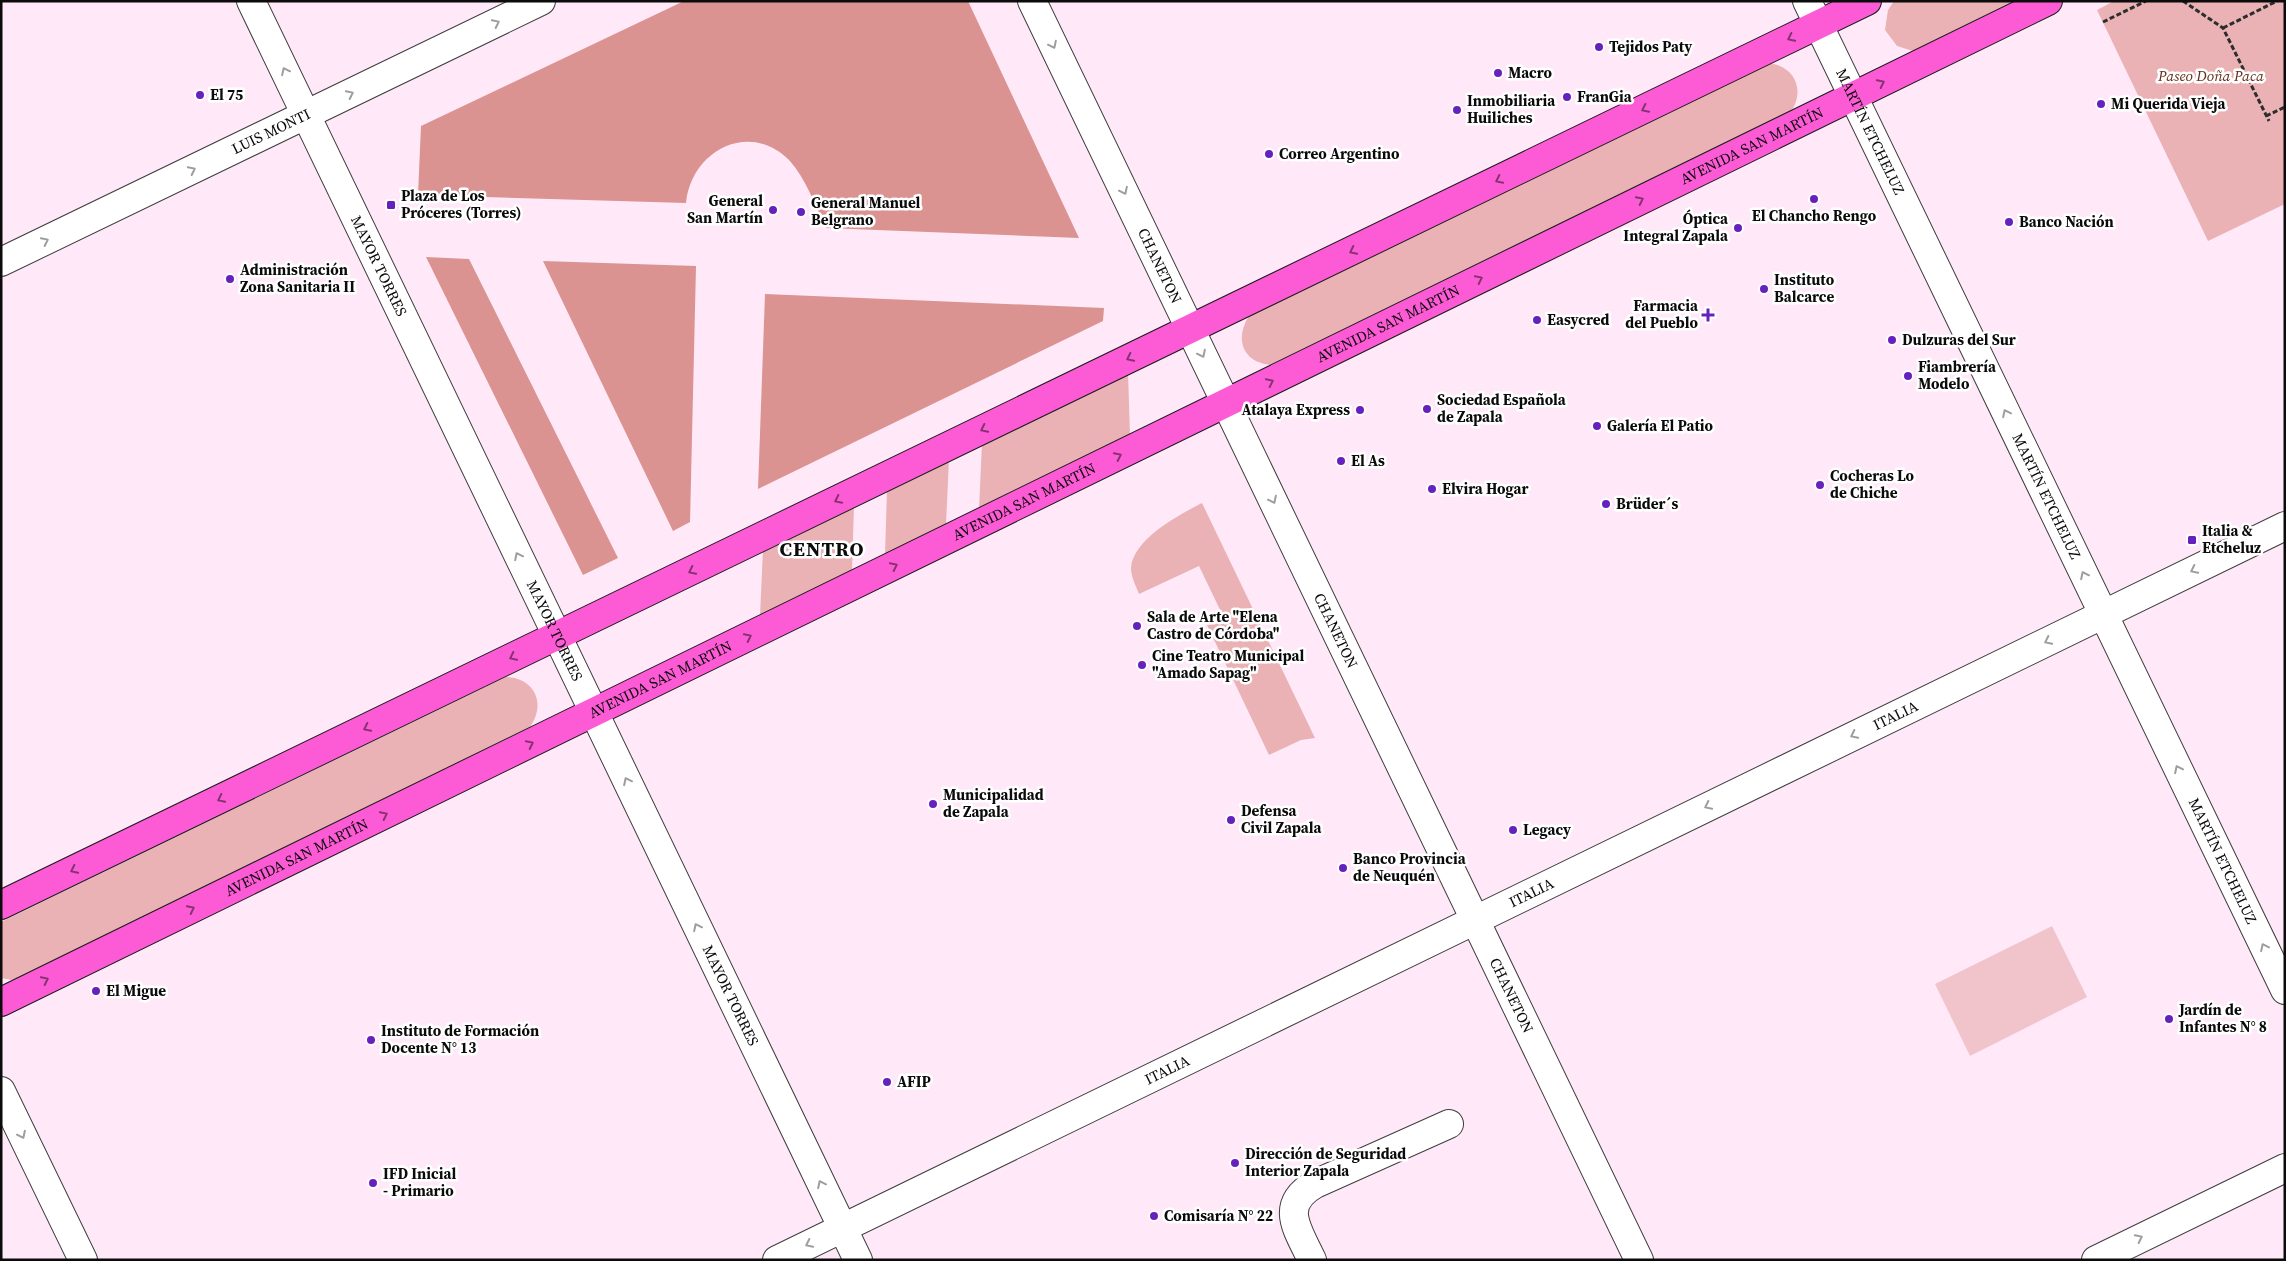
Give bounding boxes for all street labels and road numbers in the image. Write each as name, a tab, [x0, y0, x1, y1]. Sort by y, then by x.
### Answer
street label: MARTÍN ETCHELUZ	[1831, 65, 1910, 198]
street label: AVENIDA SAN MARTÍN	[1676, 101, 1827, 189]
street label: LUIS MONTI	[228, 103, 314, 159]
street label: MAYOR TORRES	[346, 212, 413, 320]
street label: CHANETON	[1133, 224, 1187, 307]
street label: AVENIDA SAN MARTÍN	[1313, 279, 1463, 367]
street label: MARTÍN ETCHELUZ	[2007, 430, 2086, 562]
street label: AVENIDA SAN MARTÍN	[949, 457, 1099, 545]
street label: MAYOR TORRES	[522, 577, 588, 685]
street label: CHANETON	[1309, 589, 1363, 672]
street label: AVENIDA SAN MARTÍN	[585, 635, 735, 723]
street label: ITALIA	[1869, 695, 1921, 735]
street label: MARTÍN ETCHELUZ	[2184, 794, 2262, 927]
street label: AVENIDA SAN MARTÍN	[221, 813, 372, 901]
street label: ITALIA	[1505, 872, 1557, 912]
street label: MAYOR TORRES	[698, 941, 764, 1049]
street label: CHANETON	[1485, 954, 1539, 1036]
street label: ITALIA	[1141, 1050, 1193, 1089]

